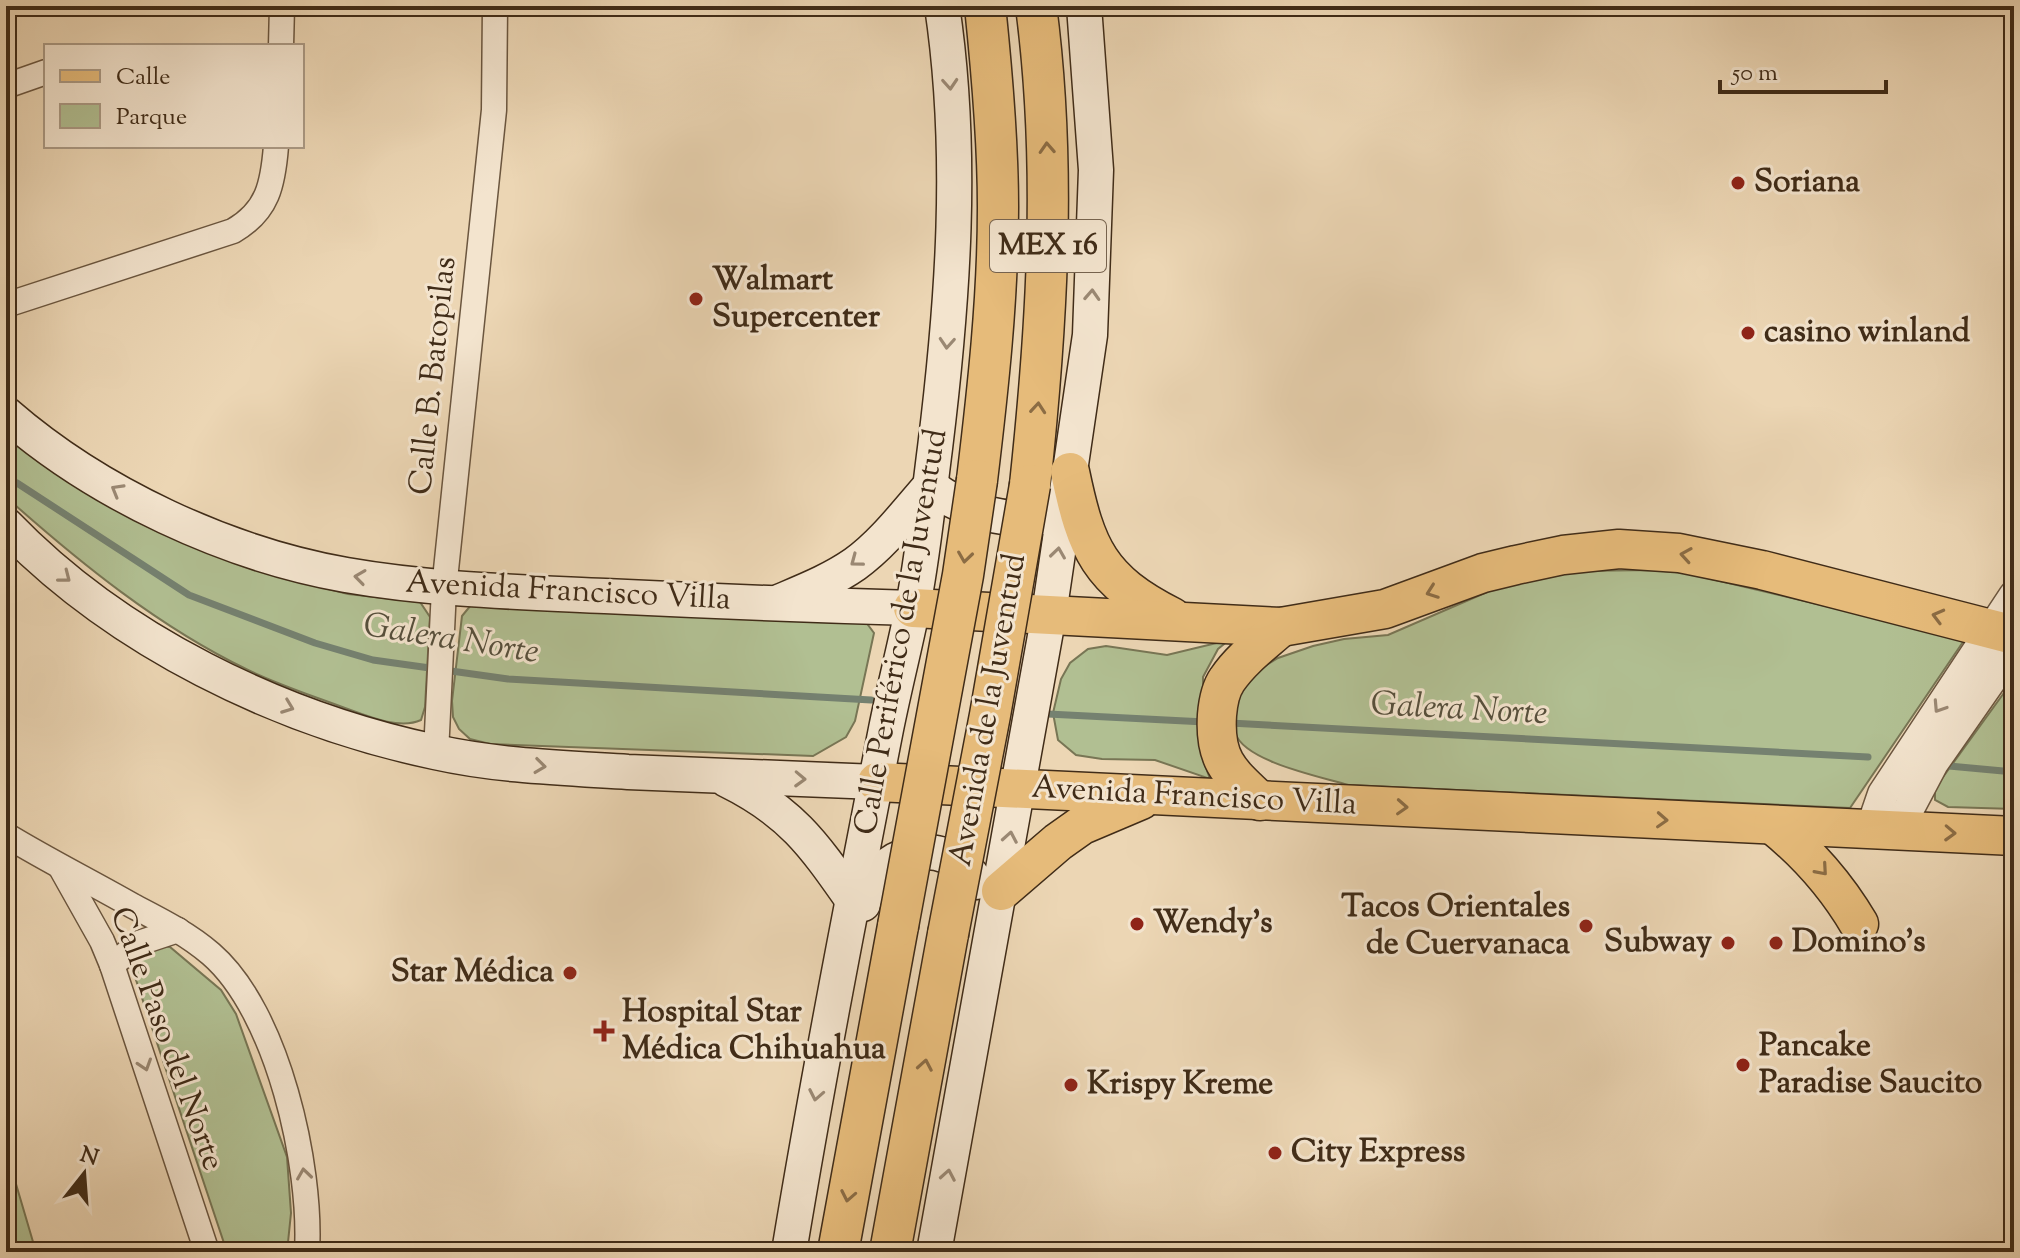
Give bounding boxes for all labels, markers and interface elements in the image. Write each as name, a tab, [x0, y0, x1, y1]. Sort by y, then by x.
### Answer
legend	[44, 44, 304, 148]
scale bar	[1720, 44, 1886, 94]
text: 50 m	[1730, 57, 1778, 91]
text: Calle	[116, 61, 170, 95]
one-way arrow	[941, 77, 958, 90]
text: Parque	[116, 101, 187, 135]
one-way arrow	[1038, 141, 1055, 154]
place label: Soriana	[1754, 160, 1860, 206]
marker: Soriana	[1729, 174, 1747, 192]
road number: MEX 16	[990, 220, 1106, 272]
street label: Calle B. Batopilas	[399, 255, 469, 497]
place label: Walmart Supercenter	[712, 258, 881, 341]
one-way arrow	[1083, 288, 1100, 301]
marker: Walmart Supercenter	[687, 290, 705, 308]
place label: casino winland	[1764, 310, 1970, 356]
marker: casino winland	[1739, 324, 1757, 342]
one-way arrow	[939, 337, 956, 350]
one-way arrow	[1029, 401, 1046, 414]
street label: Calle Periférico de la Juventud	[844, 425, 960, 839]
one-way arrow	[111, 484, 126, 499]
one-way arrow	[1049, 546, 1066, 560]
one-way arrow	[1679, 547, 1693, 564]
street label: Avenida de la Juventud	[939, 550, 1039, 870]
one-way arrow	[957, 550, 974, 564]
one-way arrow	[850, 552, 865, 566]
street label: Avenida Francisco Villa	[404, 561, 732, 624]
one-way arrow	[55, 567, 70, 581]
one-way arrow	[353, 569, 367, 586]
one-way arrow	[1426, 582, 1440, 599]
water label: Galera Norte	[360, 602, 542, 678]
one-way arrow	[1932, 609, 1946, 625]
water label: Galera Norte	[1369, 681, 1549, 739]
one-way arrow	[280, 697, 294, 714]
one-way arrow	[1934, 699, 1949, 713]
one-way arrow	[534, 758, 547, 775]
street label: Avenida Francisco Villa	[1030, 766, 1358, 829]
one-way arrow	[794, 770, 807, 787]
one-way arrow	[1396, 798, 1409, 815]
one-way arrow	[1656, 811, 1669, 828]
one-way arrow	[1944, 824, 1957, 841]
one-way arrow	[1001, 830, 1018, 844]
one-way arrow	[1812, 861, 1826, 875]
place label: Tacos Orientales de Cuervanaca	[1341, 885, 1570, 968]
street label: Calle Paso del Norte	[97, 901, 235, 1177]
place label: Wendy's	[1153, 901, 1273, 947]
marker: Wendy's	[1128, 915, 1146, 933]
marker: Tacos Orientales de Cuervanaca	[1577, 917, 1595, 935]
place label: Subway	[1604, 920, 1712, 966]
place label: Domino's	[1792, 920, 1926, 966]
marker: Subway	[1719, 934, 1737, 952]
marker: Domino's	[1767, 934, 1785, 952]
place label: Star Médica	[391, 950, 554, 996]
marker: Star Médica	[561, 964, 579, 982]
place label: Hospital Star Médica Chihuahua	[622, 990, 886, 1073]
marker: Hospital Star Médica Chihuahua	[593, 1020, 615, 1042]
place label: Pancake Paradise Saucito	[1759, 1024, 1982, 1107]
marker: Pancake Paradise Saucito	[1734, 1056, 1752, 1074]
one-way arrow	[136, 1058, 152, 1072]
one-way arrow	[915, 1058, 932, 1072]
place label: Krispy Kreme	[1087, 1062, 1273, 1108]
marker: Krispy Kreme	[1062, 1076, 1080, 1094]
one-way arrow	[809, 1089, 826, 1102]
place label: City Express	[1291, 1130, 1465, 1176]
north arrow	[44, 1134, 124, 1214]
text: N	[76, 1140, 102, 1176]
marker: City Express	[1266, 1144, 1284, 1162]
one-way arrow	[296, 1167, 313, 1181]
one-way arrow	[939, 1168, 956, 1182]
one-way arrow	[841, 1189, 858, 1202]

